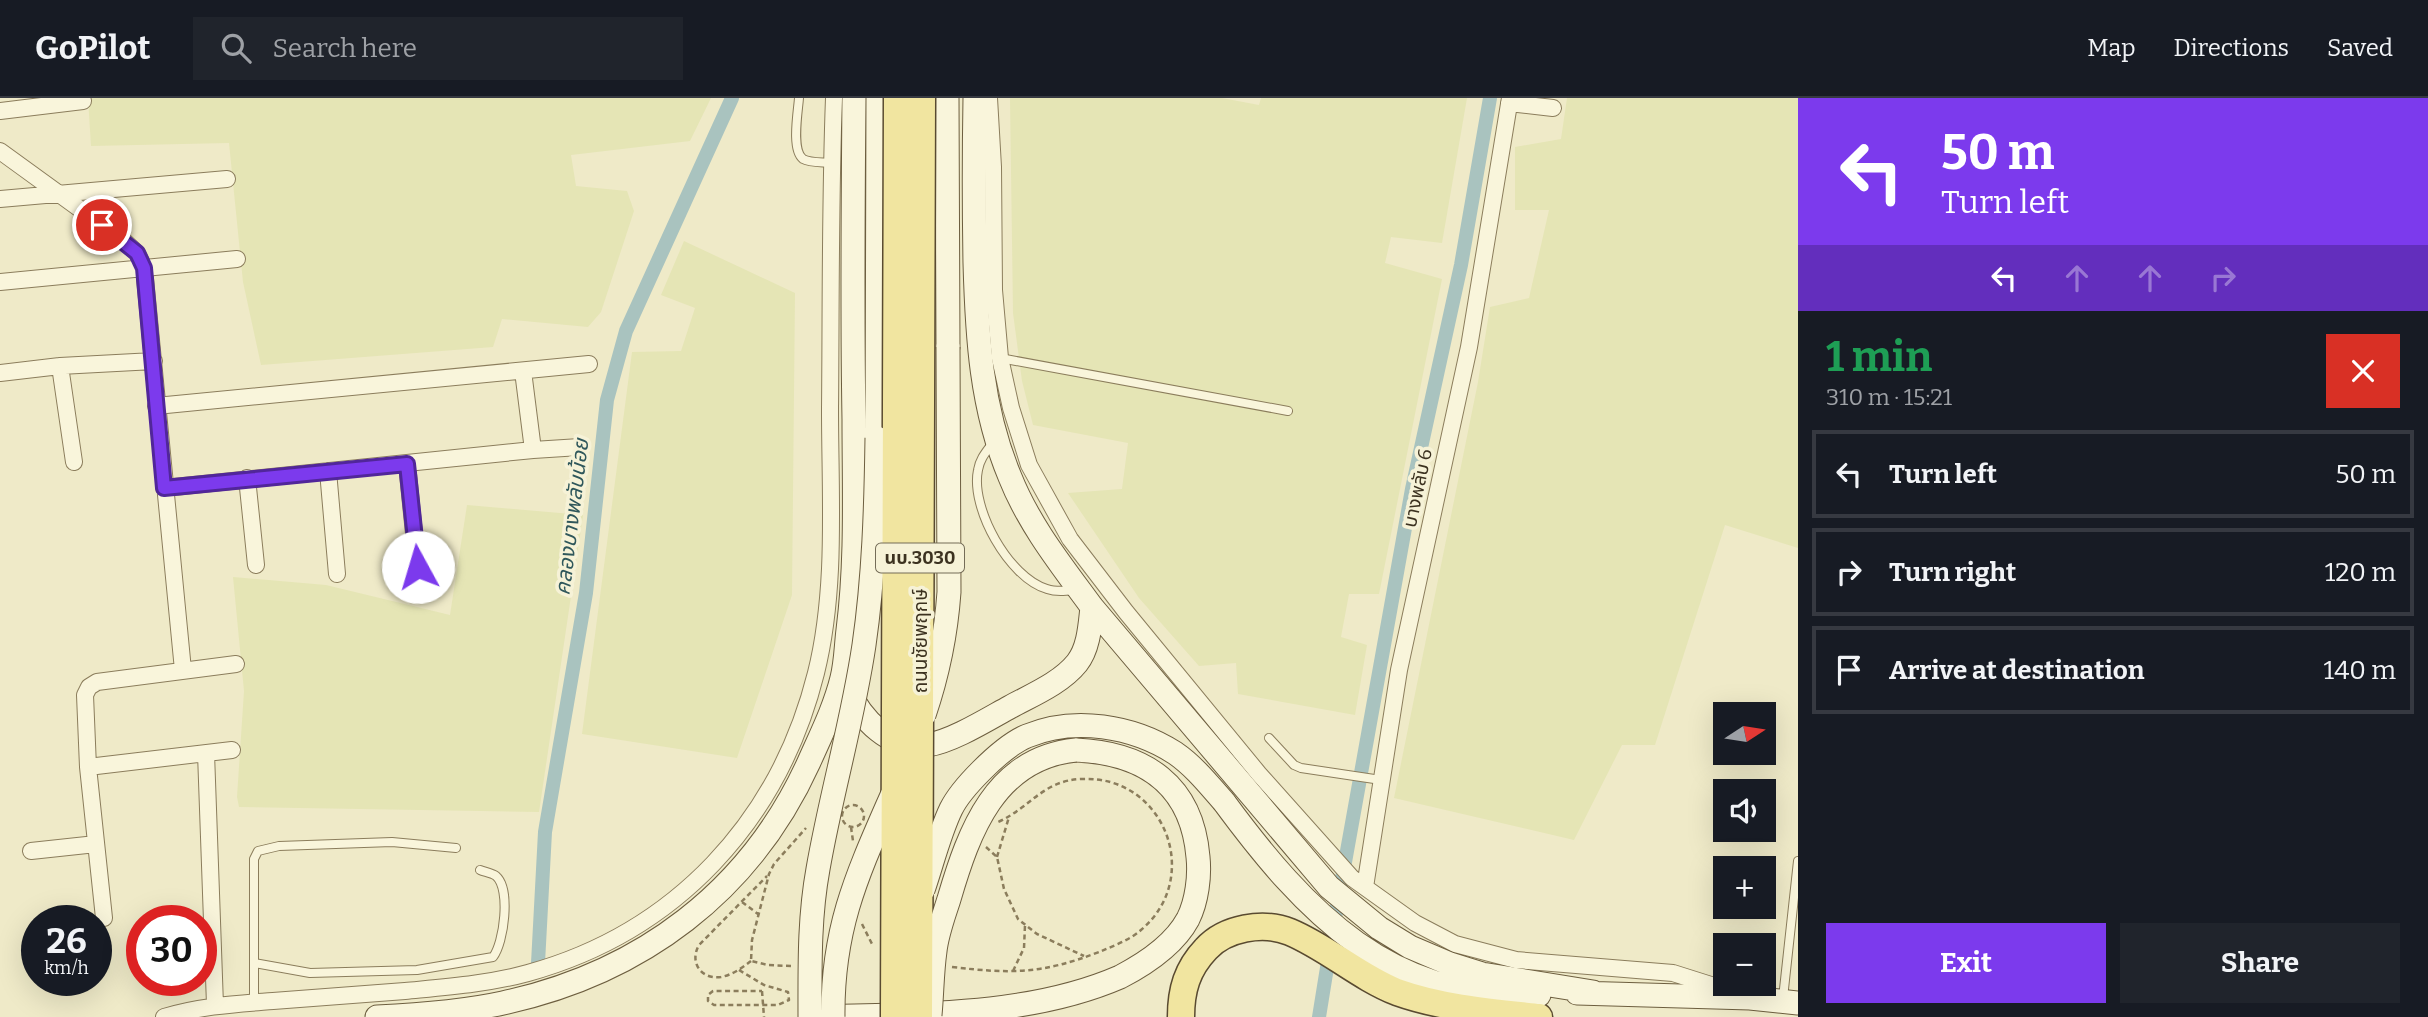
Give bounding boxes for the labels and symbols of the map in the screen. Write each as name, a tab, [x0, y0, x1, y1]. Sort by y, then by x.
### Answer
pin	[72, 195, 132, 255]
water label: คลองบางพลับน้อย	[550, 436, 595, 597]
street label: บางพลับ 6	[1398, 447, 1437, 530]
position arrow	[381, 530, 455, 604]
road number: นบ.3030	[876, 544, 964, 572]
street label: ถนนชัยพฤกษ์	[909, 589, 932, 693]
north arrow	[1713, 702, 1776, 765]
speed limit sign: 30	[126, 905, 217, 996]

